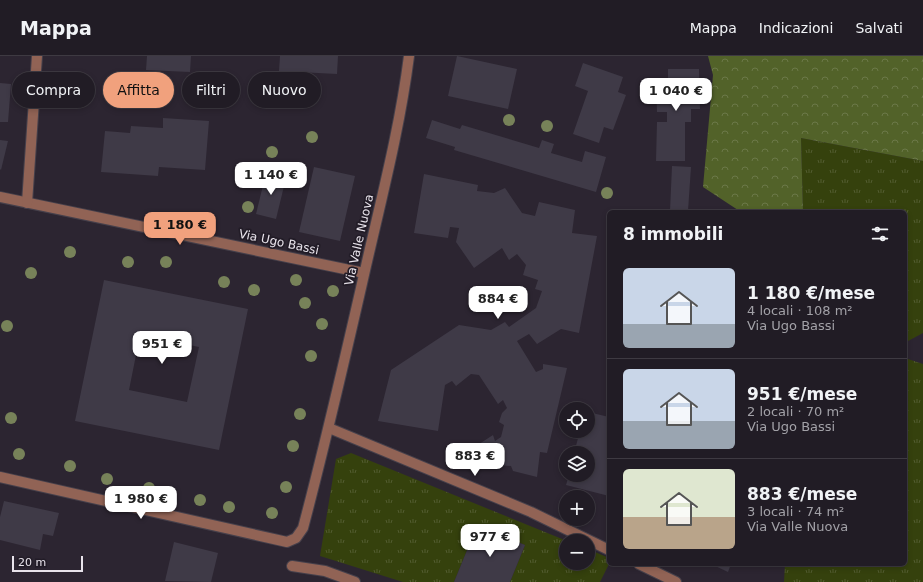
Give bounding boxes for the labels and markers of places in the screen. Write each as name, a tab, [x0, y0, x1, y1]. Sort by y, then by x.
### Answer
pin: 1 040 €	[639, 78, 713, 112]
pin: 1 140 €	[234, 162, 308, 196]
pin: 1 180 €	[143, 212, 217, 246]
pin: 884 €	[470, 286, 526, 320]
pin: 951 €	[134, 331, 190, 365]
pin: 883 €	[447, 443, 503, 477]
pin: 1 980 €	[104, 486, 178, 520]
pin: 977 €	[462, 524, 518, 558]

